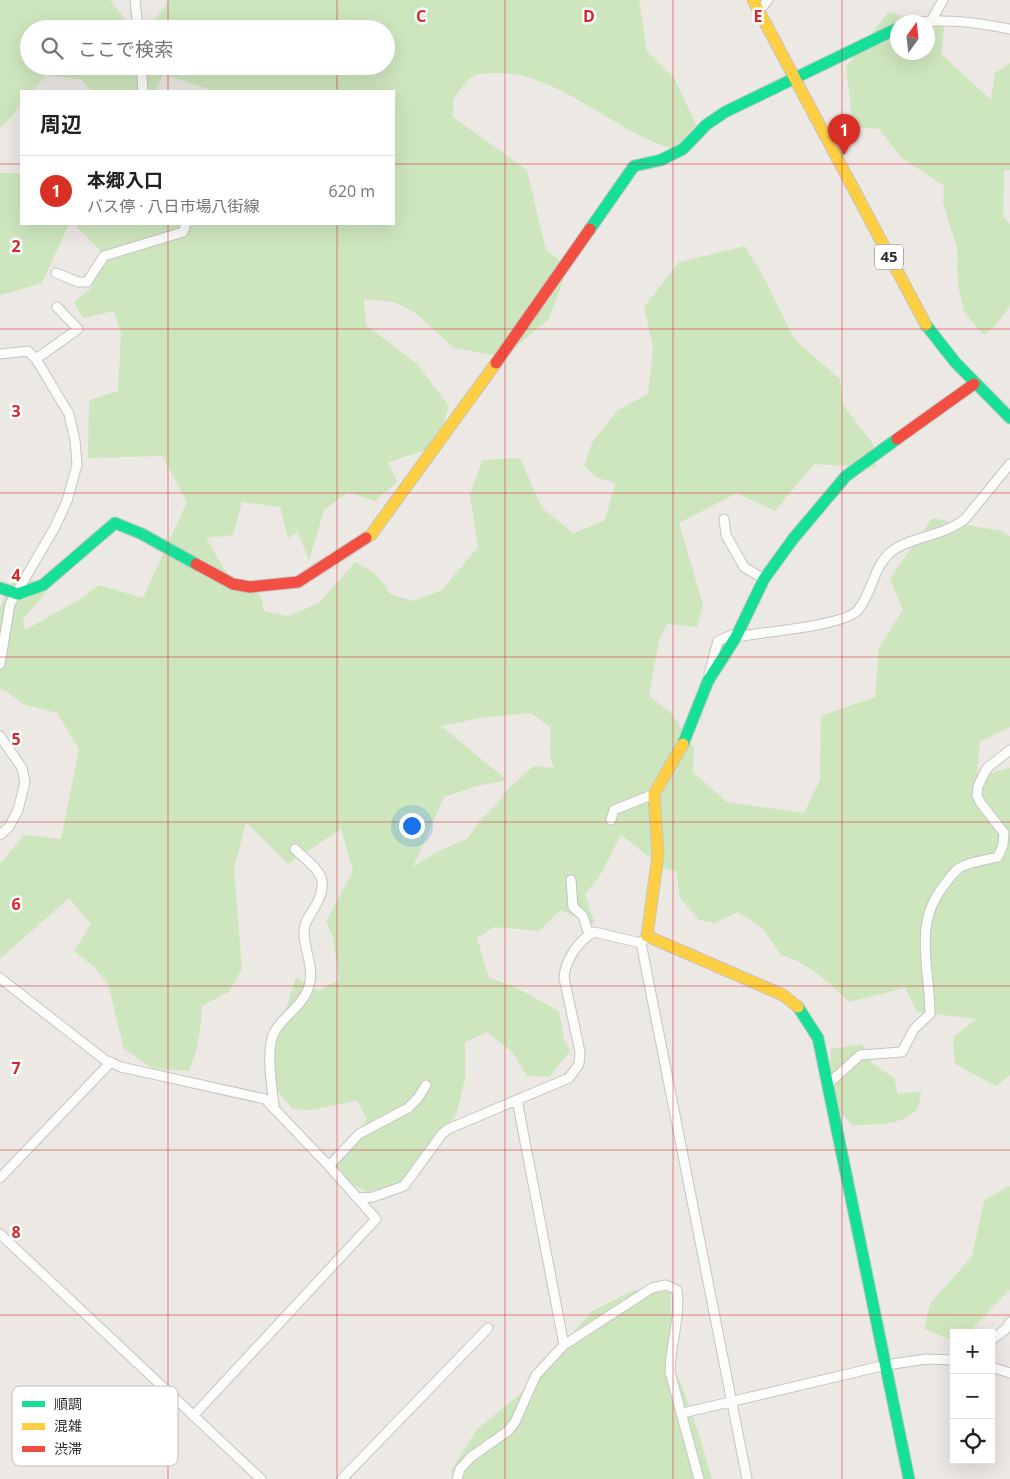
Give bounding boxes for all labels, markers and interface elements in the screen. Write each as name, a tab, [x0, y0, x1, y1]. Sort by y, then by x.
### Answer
text: C	[416, 5, 426, 27]
text: D	[583, 5, 595, 27]
text: E	[754, 5, 763, 27]
north arrow	[890, 15, 935, 60]
search box	[20, 20, 395, 75]
icon: search	[38, 34, 66, 62]
text: ここで検索	[78, 36, 173, 62]
text: 周辺	[40, 110, 82, 138]
pin: 1	[828, 114, 860, 155]
text: 本郷入口	[87, 167, 163, 193]
text: 1	[51, 180, 61, 202]
text: 620 m	[329, 180, 375, 202]
text: バス停 · 八日市場八街線	[87, 195, 260, 217]
text: 2	[11, 235, 21, 257]
road number: 45	[875, 244, 903, 270]
text: 3	[11, 400, 21, 422]
text: 4	[11, 564, 21, 586]
text: 5	[11, 728, 21, 750]
your location	[399, 813, 425, 839]
text: 6	[11, 893, 21, 915]
text: 7	[11, 1057, 21, 1079]
text: 8	[11, 1221, 21, 1243]
map controls	[950, 1329, 995, 1464]
button: +	[950, 1329, 995, 1374]
button: −	[950, 1374, 995, 1419]
legend	[12, 1386, 178, 1466]
text: 順調	[54, 1394, 82, 1413]
text: 混雑	[54, 1416, 82, 1435]
button: locate	[950, 1419, 995, 1464]
text: 渋滞	[54, 1439, 82, 1458]

